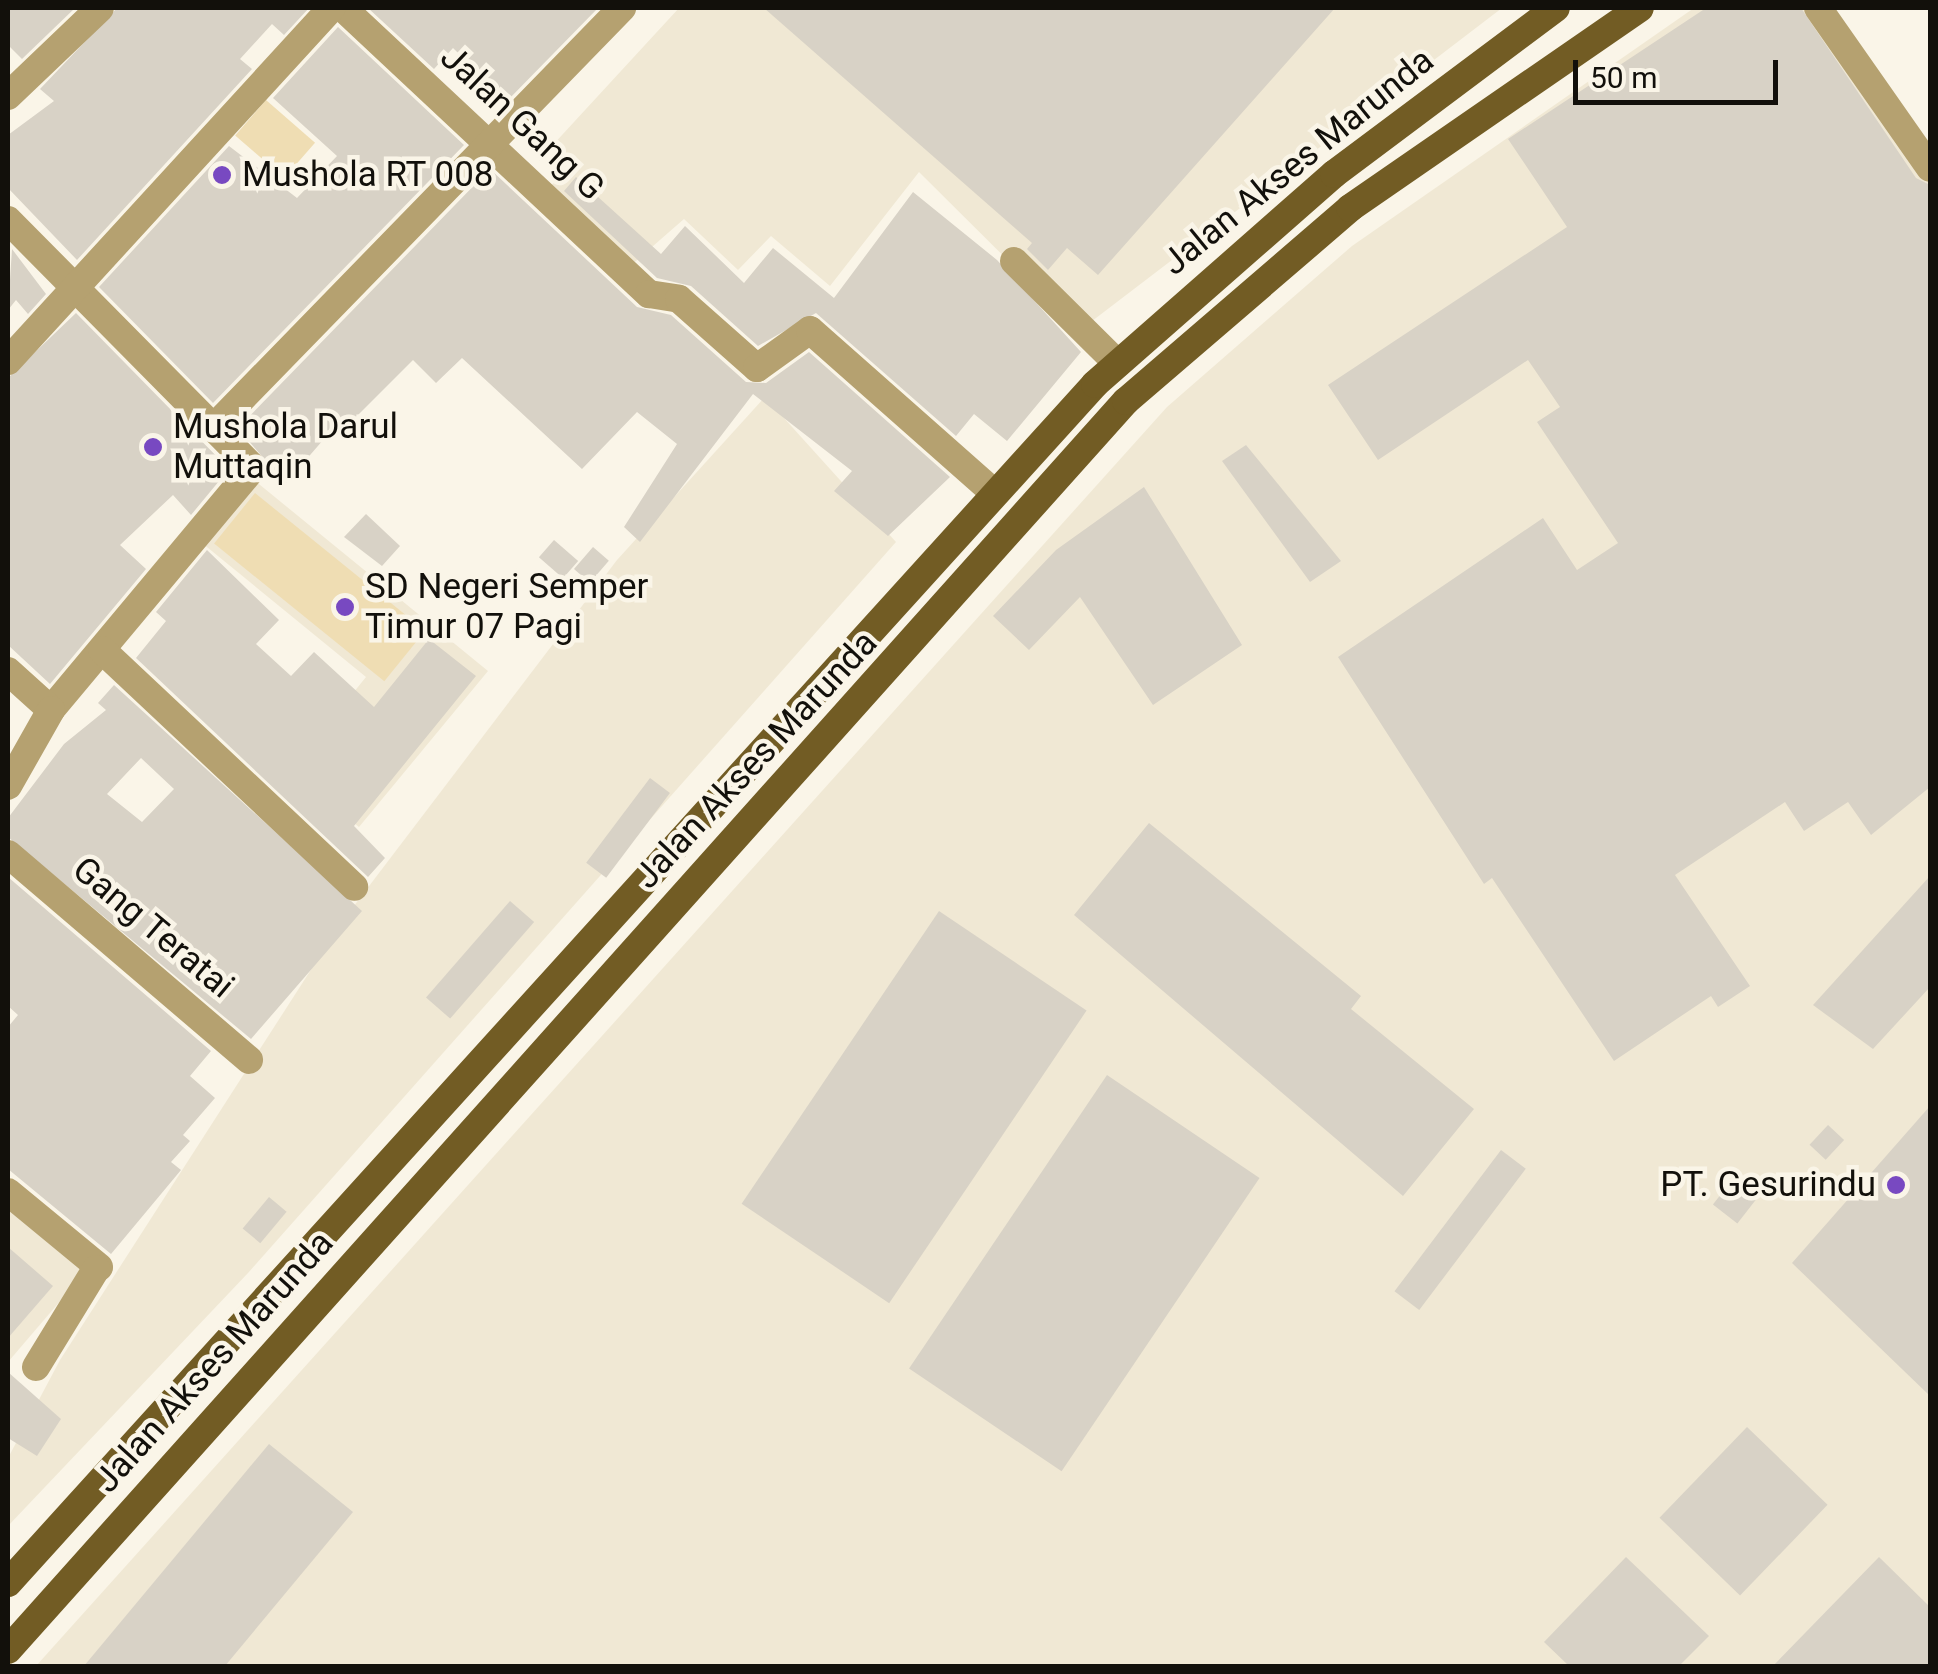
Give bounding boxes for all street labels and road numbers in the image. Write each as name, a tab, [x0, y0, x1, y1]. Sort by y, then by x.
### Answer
street label: Jalan Gang G	[432, 37, 612, 209]
street label: Jalan Akses Marunda	[1154, 40, 1442, 284]
street label: Jalan Akses Marunda	[626, 623, 886, 897]
street label: Gang Teratai	[64, 848, 242, 1008]
street label: Jalan Akses Marunda	[86, 1223, 342, 1501]

